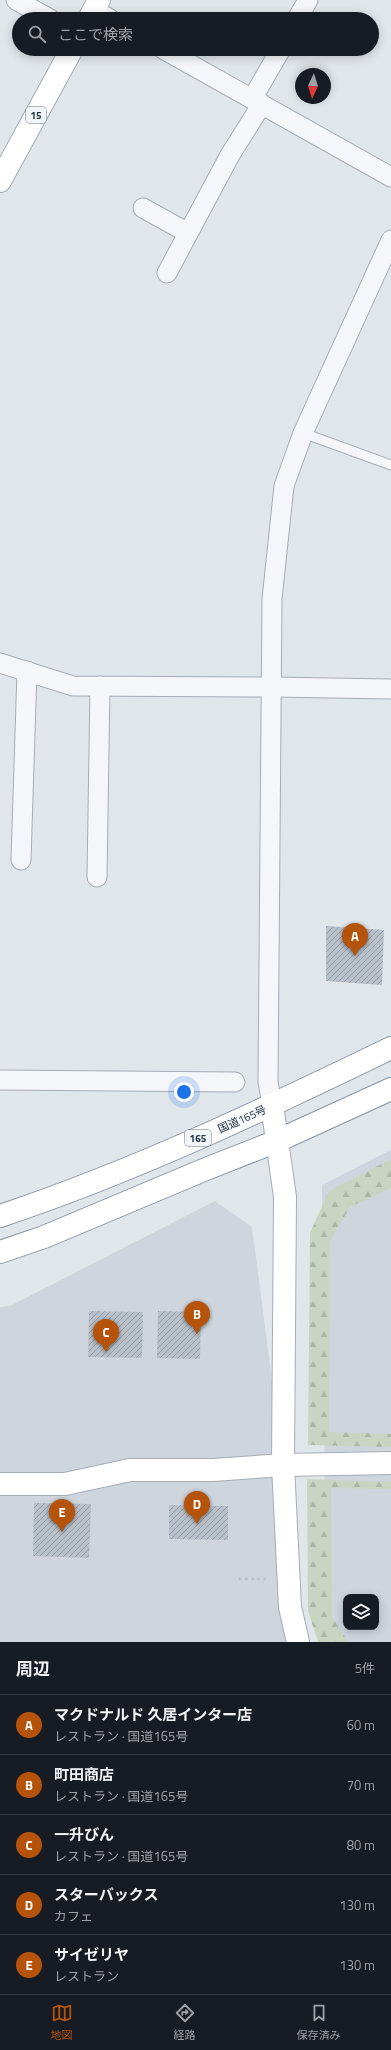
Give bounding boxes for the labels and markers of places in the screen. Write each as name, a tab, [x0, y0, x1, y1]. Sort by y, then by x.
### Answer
pin: A	[342, 923, 368, 956]
pin: B	[184, 1301, 210, 1334]
pin: C	[93, 1319, 119, 1352]
pin: D	[184, 1491, 210, 1524]
pin: E	[49, 1499, 75, 1532]

